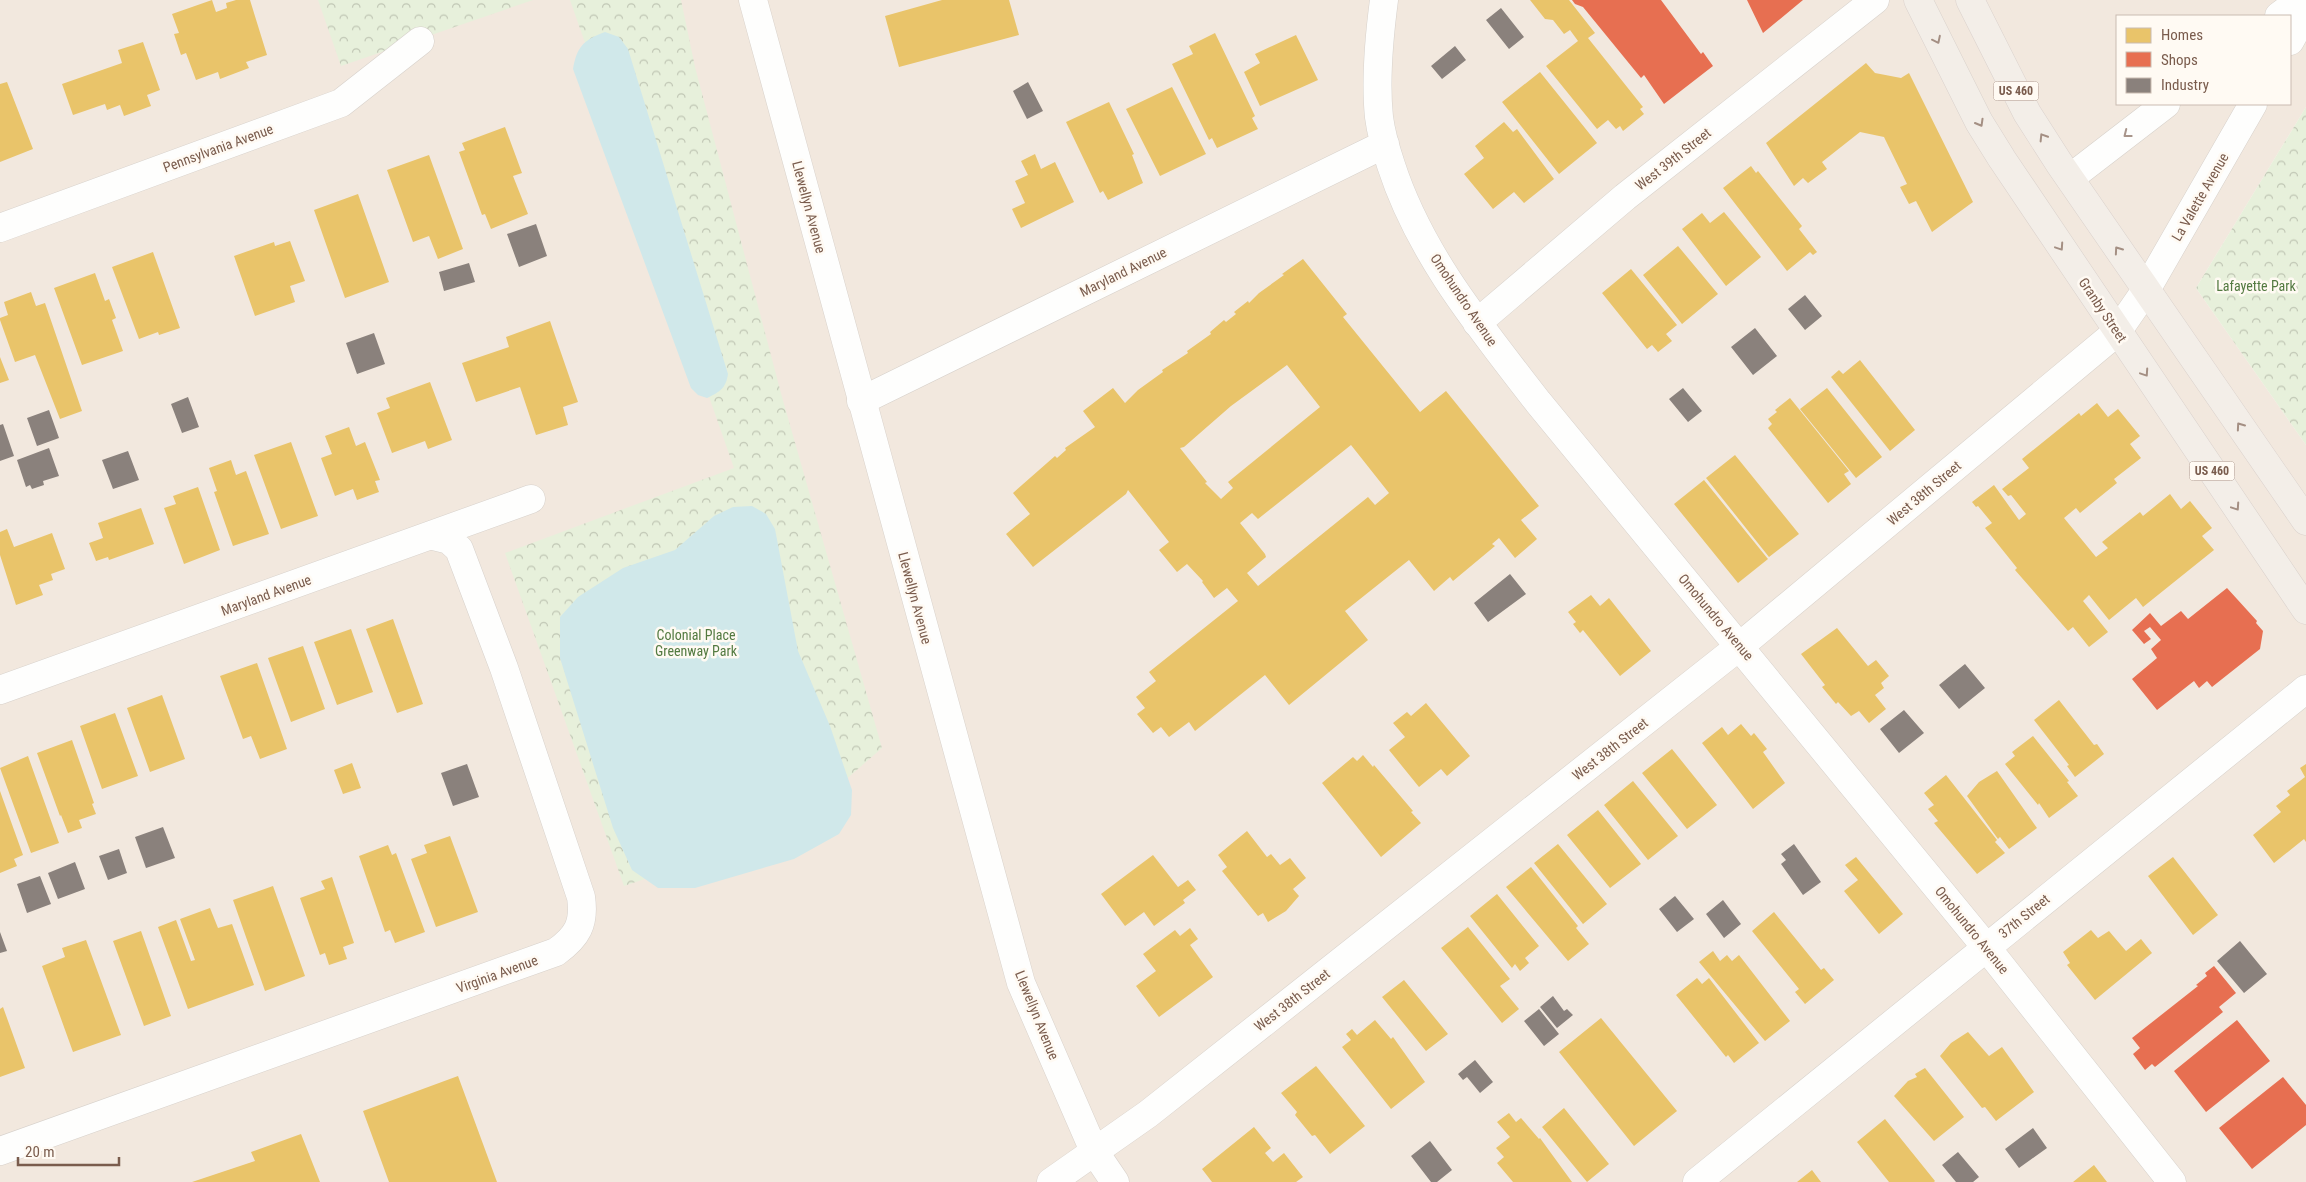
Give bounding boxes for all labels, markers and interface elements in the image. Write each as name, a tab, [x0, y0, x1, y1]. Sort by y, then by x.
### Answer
legend	[2116, 15, 2291, 105]
text: Homes	[2161, 26, 2203, 44]
one-way arrow	[1931, 35, 1942, 44]
text: Shops	[2161, 51, 2198, 69]
text: Industry	[2161, 76, 2209, 94]
road number: US 460	[1994, 82, 2038, 100]
one-way arrow	[1973, 118, 1983, 127]
street label: Pennsylvania Avenue	[161, 120, 276, 175]
street label: West 39th Street	[1632, 125, 1714, 193]
one-way arrow	[2124, 128, 2133, 136]
one-way arrow	[2040, 134, 2049, 143]
street label: La Valette Avenue	[2168, 150, 2232, 244]
street label: Llewellyn Avenue	[789, 159, 829, 255]
one-way arrow	[2054, 241, 2063, 251]
street label: Maryland Avenue	[1077, 244, 1169, 300]
one-way arrow	[2115, 246, 2124, 255]
street label: Omohundro Avenue	[1427, 251, 1501, 350]
street label: Granby Street	[2076, 275, 2130, 345]
park label: Lafayette Park	[2216, 278, 2297, 294]
one-way arrow	[2138, 367, 2148, 376]
one-way arrow	[2237, 422, 2246, 432]
street label: West 38th Street	[1884, 457, 1964, 529]
road number: US 460	[2190, 462, 2234, 481]
one-way arrow	[2230, 501, 2239, 511]
street label: Llewellyn Avenue	[895, 550, 935, 646]
street label: Maryland Avenue	[219, 571, 314, 619]
street label: Omohundro Avenue	[1675, 571, 1757, 664]
park label: Colonial Place Greenway Park	[655, 627, 738, 659]
street label: West 38th Street	[1569, 715, 1651, 783]
street label: Omohundro Avenue	[1932, 883, 2012, 977]
street label: 37th Street	[1995, 891, 2053, 941]
street label: Virginia Avenue	[454, 952, 540, 996]
street label: West 38th Street	[1251, 966, 1333, 1034]
street label: Llewellyn Avenue	[1012, 968, 1062, 1062]
scale bar	[18, 1134, 119, 1166]
text: 20 m	[25, 1143, 55, 1161]

